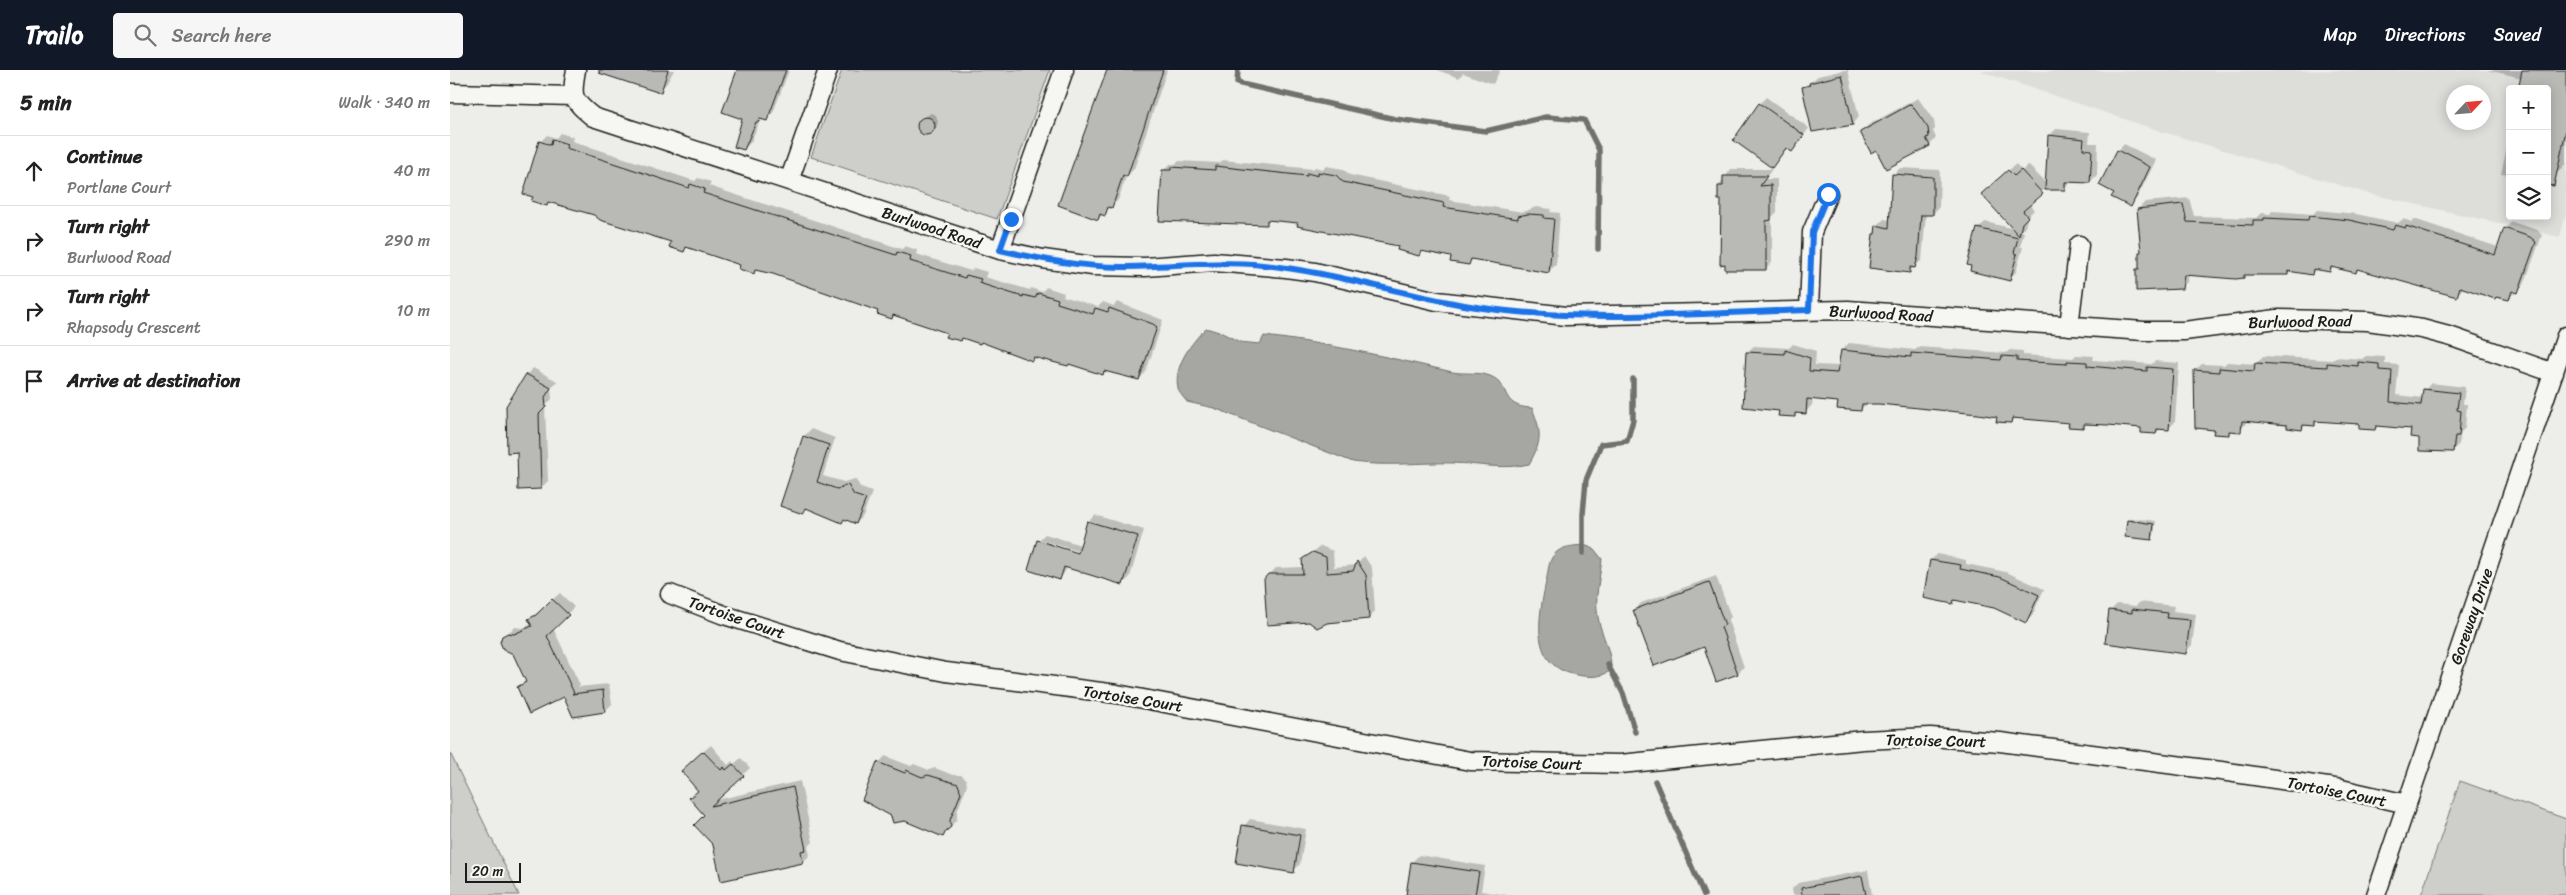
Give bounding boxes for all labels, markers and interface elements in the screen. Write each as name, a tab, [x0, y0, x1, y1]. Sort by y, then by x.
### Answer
search box	[113, 13, 463, 58]
text: Trailo	[25, 14, 83, 56]
text: Search here	[171, 19, 272, 52]
text: Map	[2324, 19, 2357, 51]
text: Directions	[2385, 19, 2466, 51]
text: Saved	[2494, 19, 2541, 51]
icon: search	[131, 21, 159, 49]
text: 5 min	[20, 84, 72, 122]
north arrow	[2446, 85, 2491, 130]
map controls	[2506, 85, 2551, 220]
button: +	[2506, 85, 2551, 130]
text: Walk · 340 m	[339, 88, 430, 117]
button: −	[2506, 130, 2551, 175]
text: Continue	[67, 140, 143, 173]
text: 40 m	[393, 156, 430, 185]
icon: ahead	[20, 157, 48, 185]
text: Portlane Court	[67, 173, 171, 202]
button: layers	[2506, 175, 2551, 220]
route start	[1817, 183, 1840, 206]
street label: Burlwood Road	[878, 198, 987, 258]
route end	[1000, 208, 1023, 231]
text: Turn right	[67, 210, 149, 243]
text: 290 m	[384, 226, 430, 255]
icon: right	[20, 227, 48, 255]
text: Burlwood Road	[67, 243, 171, 272]
text: Turn right	[67, 280, 149, 313]
text: 10 m	[397, 296, 430, 325]
street label: Burlwood Road	[1828, 296, 1935, 331]
icon: right	[20, 297, 48, 325]
street label: Burlwood Road	[2248, 306, 2354, 337]
text: Rhapsody Crescent	[67, 313, 201, 342]
text: Arrive at destination	[67, 364, 240, 397]
icon: arrive	[20, 367, 48, 395]
street label: Goreway Drive	[2441, 564, 2502, 668]
street label: Tortoise Court	[684, 587, 789, 648]
street label: Tortoise Court	[1081, 676, 1185, 721]
street label: Tortoise Court	[1885, 725, 1987, 756]
street label: Tortoise Court	[1481, 746, 1583, 779]
street label: Tortoise Court	[2285, 768, 2389, 815]
text: 20 m	[472, 859, 503, 884]
scale bar	[465, 860, 521, 883]

